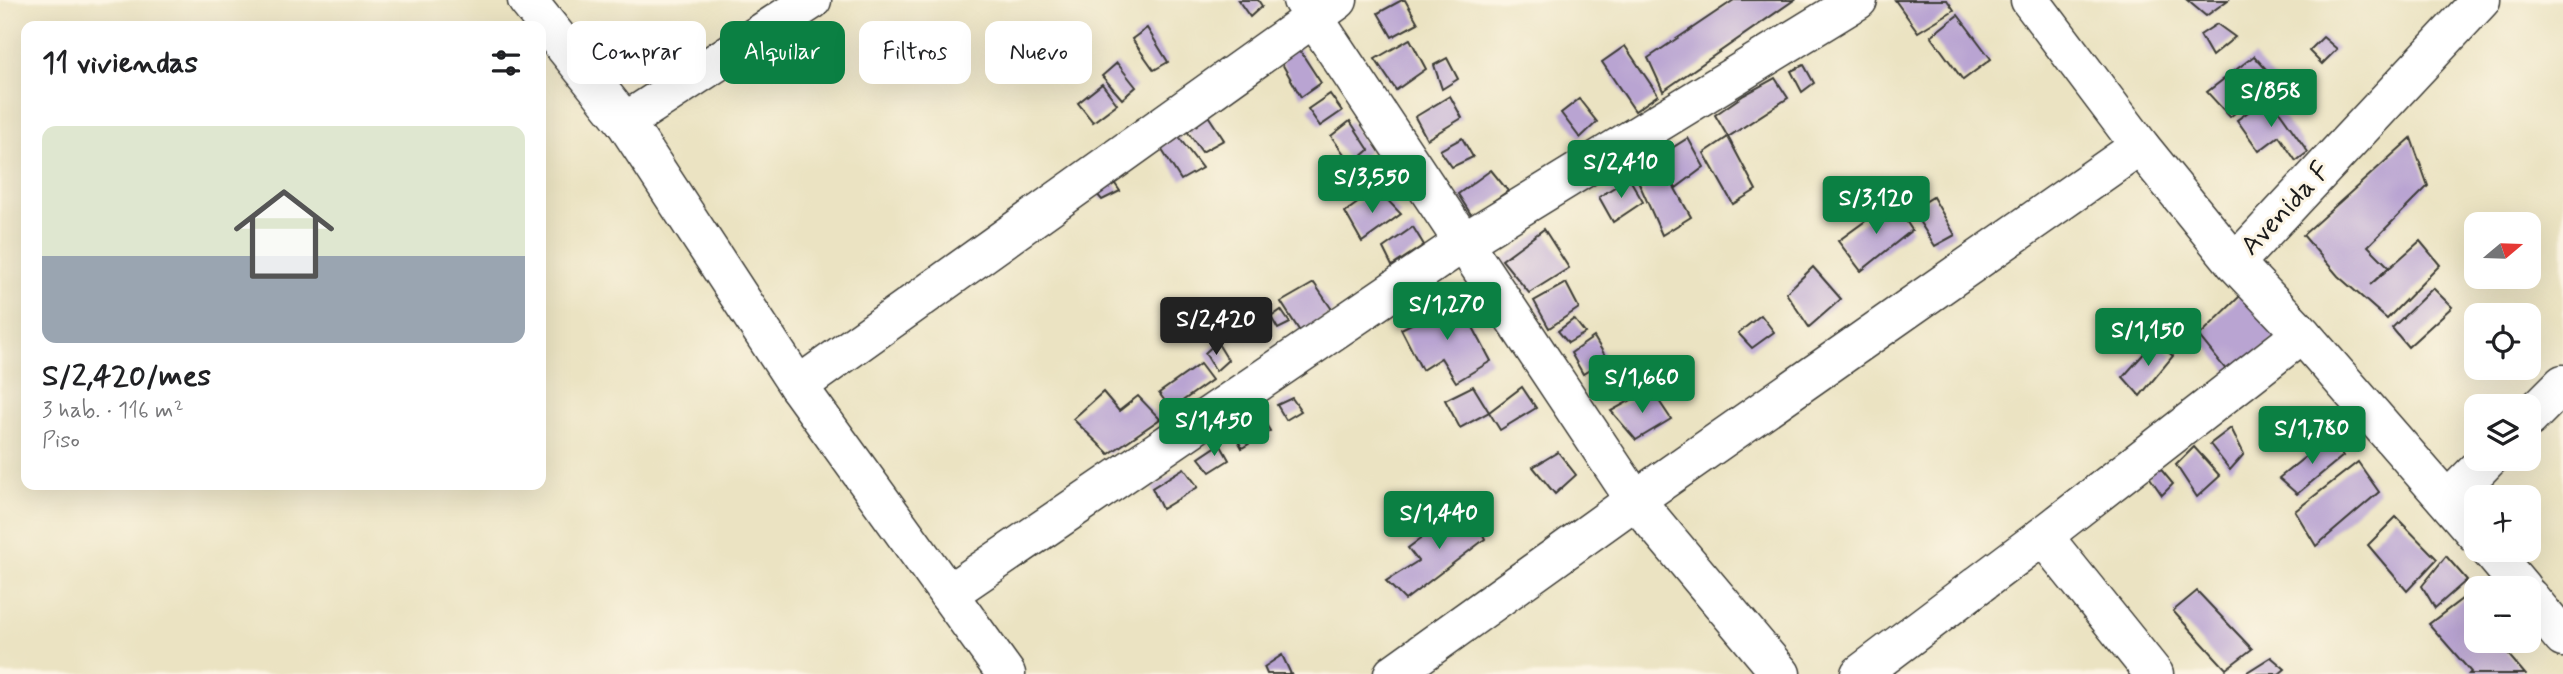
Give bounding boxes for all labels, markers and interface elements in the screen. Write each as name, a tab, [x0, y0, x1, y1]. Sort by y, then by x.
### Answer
chip: Comprar	[567, 21, 706, 84]
chip: Alquilar	[720, 21, 845, 84]
chip: Filtros	[859, 21, 971, 84]
chip: Nuevo	[985, 21, 1092, 84]
text: 11 viviendas	[42, 44, 198, 83]
icon: filters	[487, 44, 525, 82]
pin: S/858	[2222, 69, 2320, 129]
text: S/858	[2241, 77, 2301, 107]
pin: S/2,410	[1556, 140, 1686, 200]
text: S/2,410	[1584, 148, 1658, 178]
street label: Avenida F	[2233, 154, 2339, 264]
pin: S/3,550	[1307, 156, 1437, 215]
text: S/3,550	[1334, 163, 1410, 193]
icon: home	[221, 171, 347, 297]
pin: S/3,120	[1811, 176, 1941, 236]
text: S/3,120	[1839, 184, 1913, 214]
north arrow	[2464, 212, 2541, 289]
map controls	[2464, 212, 2541, 653]
pin: S/1,270	[1382, 282, 1512, 342]
text: S/1,270	[1409, 290, 1485, 320]
pin: S/2,420	[1151, 298, 1281, 357]
button: locate	[2464, 303, 2541, 380]
text: S/2,420	[1176, 305, 1256, 335]
pin: S/1,150	[2083, 308, 2213, 368]
text: S/1,150	[2111, 316, 2185, 346]
pin: S/1,660	[1577, 356, 1707, 415]
text: S/2,420/mes	[42, 357, 211, 396]
text: S/1,660	[1605, 363, 1679, 393]
button: layers	[2464, 394, 2541, 471]
text: 3 hab. · 116 m²	[42, 396, 184, 426]
pin: S/1,450	[1149, 398, 1279, 458]
text: S/1,450	[1175, 406, 1253, 436]
pin: S/1,780	[2247, 406, 2377, 466]
text: S/1,780	[2275, 414, 2349, 444]
text: Piso	[42, 426, 80, 456]
button: +	[2464, 485, 2541, 562]
pin: S/1,440	[1374, 491, 1504, 551]
text: S/1,440	[1400, 499, 1478, 529]
button: −	[2464, 576, 2541, 653]

